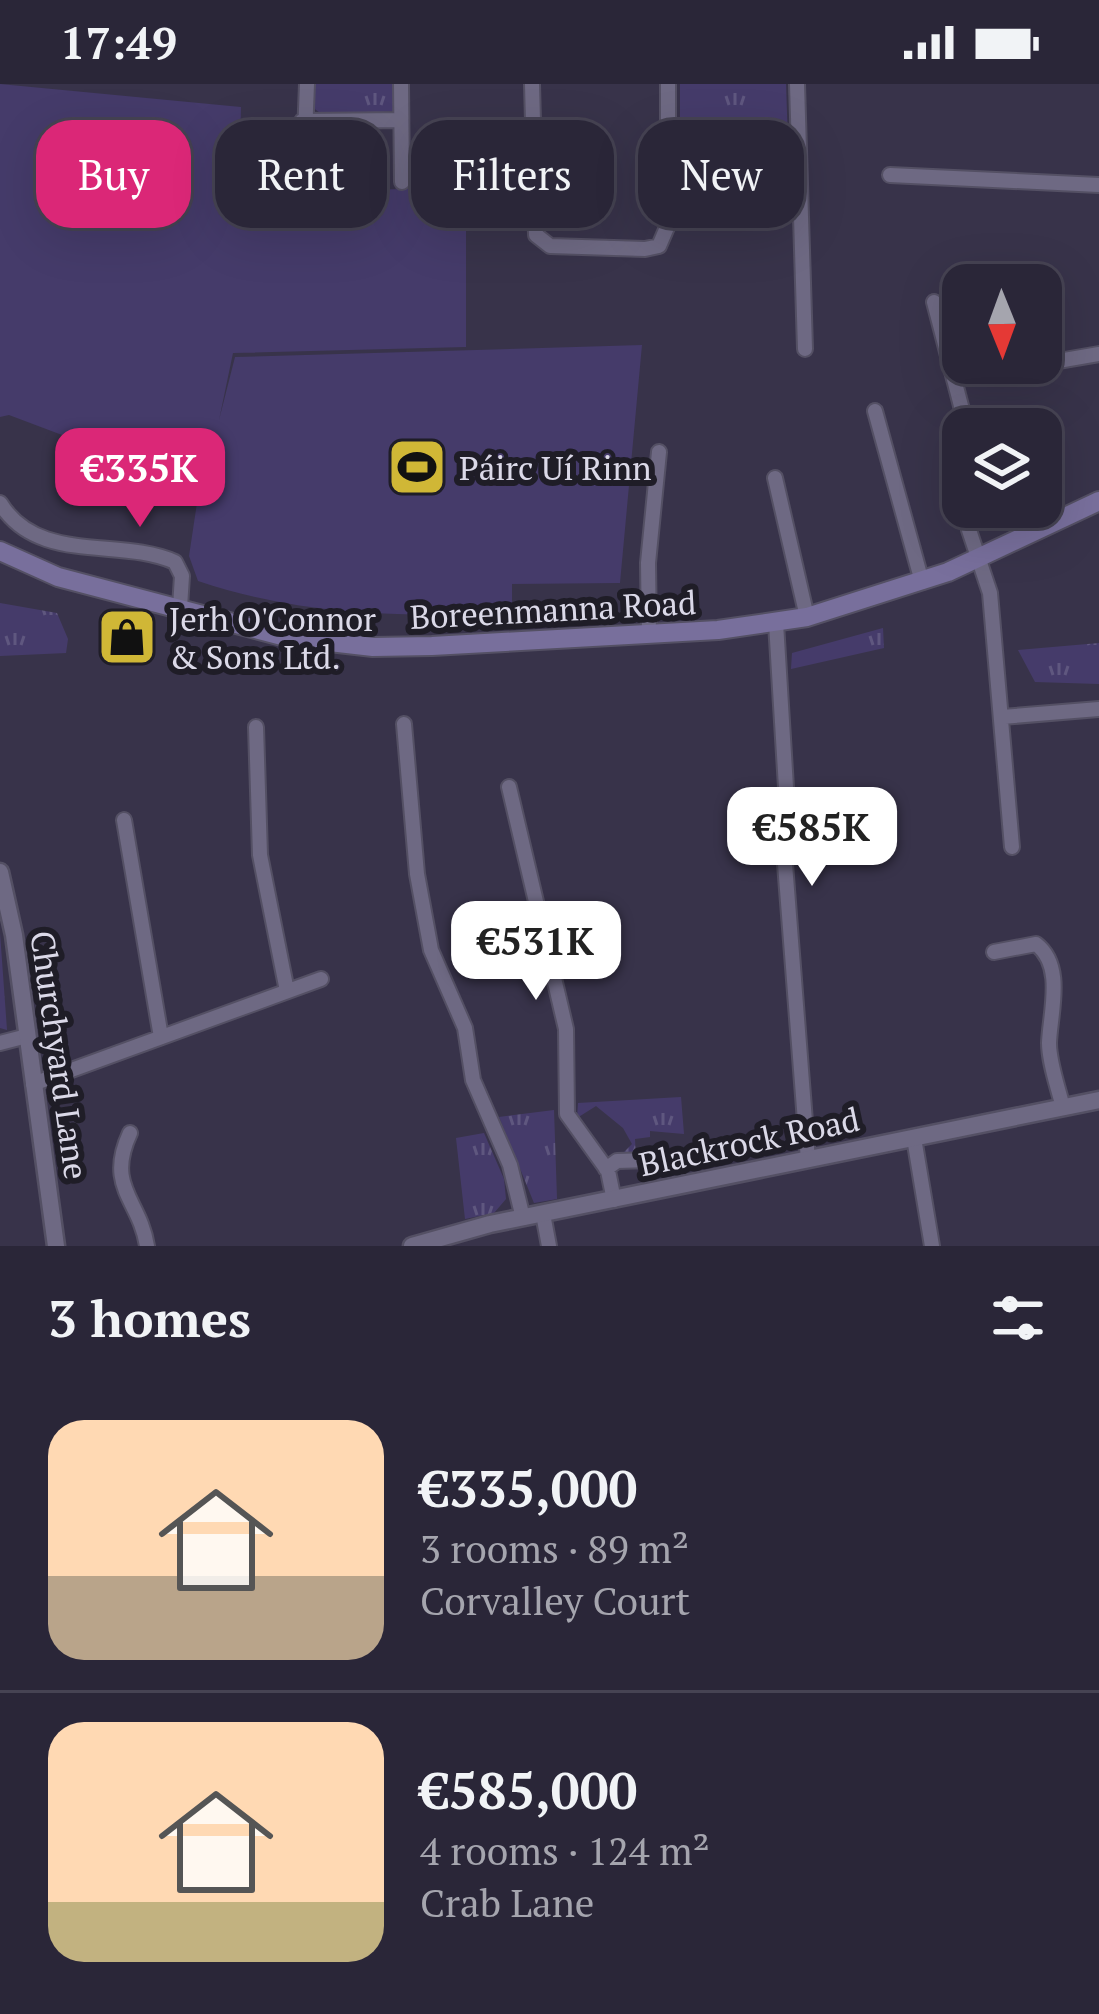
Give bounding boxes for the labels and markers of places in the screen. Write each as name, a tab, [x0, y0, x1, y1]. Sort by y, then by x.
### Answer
pin: €335K	[56, 428, 224, 530]
sports icon: Páirc Uí Rinn	[386, 436, 448, 498]
place label: Páirc Uí Rinn	[459, 446, 652, 489]
place label: Jerh O'Connor & Sons Ltd.	[169, 597, 376, 678]
shop icon: Jerh O'Connor & Sons Ltd.	[96, 606, 158, 668]
pin: €585K	[728, 787, 896, 889]
pin: €531K	[452, 901, 620, 1003]

